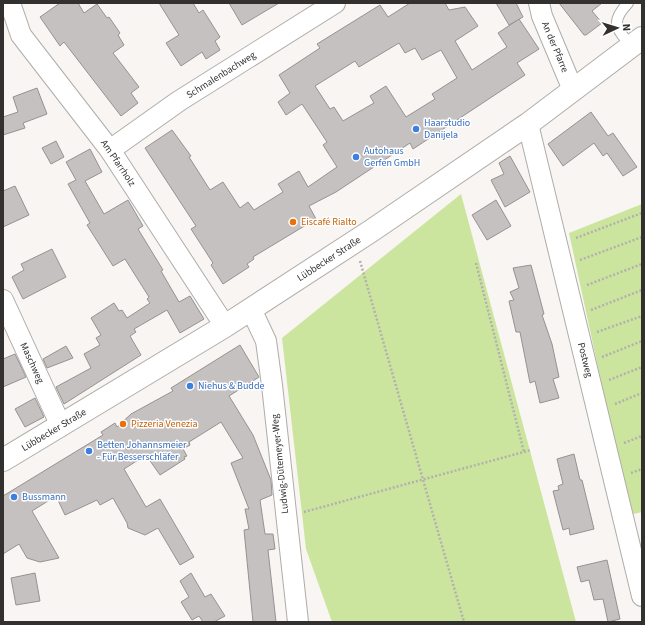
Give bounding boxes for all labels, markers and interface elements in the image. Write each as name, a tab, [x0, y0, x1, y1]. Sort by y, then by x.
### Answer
north arrow	[597, 8, 637, 48]
street label: An der Pfarre	[538, 19, 572, 75]
text: N	[619, 23, 634, 32]
street label: Schmalenbachweg	[184, 48, 258, 102]
place label: Haarstudio Danijela	[424, 116, 470, 142]
marker: Haarstudio Danijela	[411, 124, 421, 134]
street label: Am Pfarrholz	[97, 137, 139, 189]
place label: Autohaus Gerfen GmbH	[364, 144, 420, 170]
marker: Autohaus Gerfen GmbH	[351, 152, 361, 162]
place label: Eiscafé Rialto	[301, 215, 357, 229]
marker: Eiscafé Rialto	[288, 217, 298, 227]
street label: Lübbecker Straße	[294, 233, 364, 285]
street label: Maschweg	[16, 340, 48, 386]
street label: Postweg	[574, 341, 596, 379]
place label: Niehus & Budde	[198, 379, 264, 393]
marker: Niehus & Budde	[185, 381, 195, 391]
street label: Lübbecker Straße	[19, 405, 89, 455]
street label: Ludwig-Dütemeyer-Weg	[268, 413, 292, 515]
place label: Pizzeria Venezia	[131, 417, 198, 431]
marker: Pizzeria Venezia	[118, 419, 128, 429]
place label: Betten Johannsmeier - Für Besserschläfer	[97, 438, 187, 464]
marker: Betten Johannsmeier - Für Besserschläfer	[84, 446, 94, 456]
place label: Bussmann	[22, 490, 66, 504]
marker: Bussmann	[9, 492, 19, 502]

